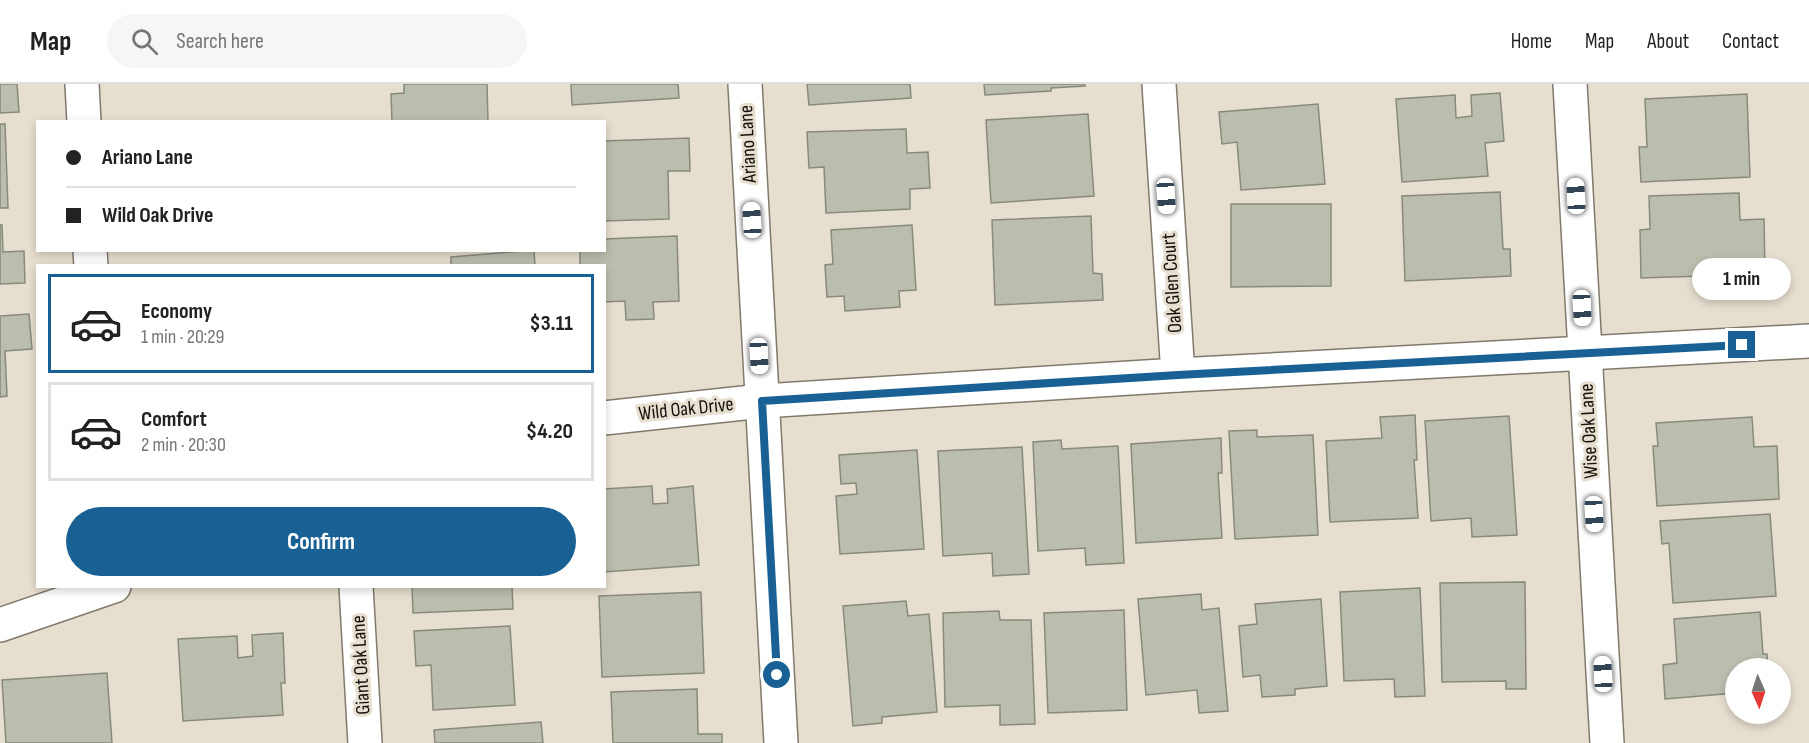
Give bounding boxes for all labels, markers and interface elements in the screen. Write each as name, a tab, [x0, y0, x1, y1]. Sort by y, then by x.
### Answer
search box	[107, 14, 527, 68]
text: Map	[30, 25, 71, 58]
icon: search	[128, 25, 161, 58]
text: Search here	[176, 28, 264, 55]
text: Home	[1511, 29, 1552, 54]
text: Map	[1585, 29, 1614, 54]
text: About	[1647, 29, 1689, 54]
text: Contact	[1722, 29, 1779, 54]
street label: Ariano Lane	[734, 105, 762, 184]
text: Ariano Lane	[102, 144, 193, 171]
car	[1156, 177, 1176, 215]
car	[1566, 178, 1586, 214]
text: Wild Oak Drive	[102, 202, 213, 229]
car	[742, 202, 762, 238]
street label: Oak Glen Court	[1157, 232, 1187, 334]
callout: 1 min	[1692, 258, 1792, 300]
text: 1 min	[1723, 267, 1760, 291]
car	[1572, 290, 1592, 326]
icon: car	[69, 297, 123, 351]
text: Economy	[141, 298, 212, 325]
text: $3.11	[529, 310, 573, 337]
text: 1 min · 20:29	[141, 325, 224, 349]
route end	[1728, 331, 1755, 358]
car	[749, 338, 769, 374]
street label: Wise Oak Lane	[1575, 383, 1603, 479]
street label: Wild Oak Drive	[637, 392, 735, 426]
icon: car	[69, 405, 123, 459]
text: Comfort	[141, 406, 207, 433]
text: $4.20	[526, 418, 573, 445]
text: 2 min · 20:30	[141, 433, 226, 457]
car	[1584, 496, 1604, 532]
button: Confirm	[66, 507, 576, 576]
street label: Giant Oak Lane	[346, 615, 376, 715]
car	[1593, 656, 1613, 692]
north arrow	[1725, 658, 1791, 724]
map controls	[1725, 658, 1791, 724]
route start	[763, 661, 790, 688]

